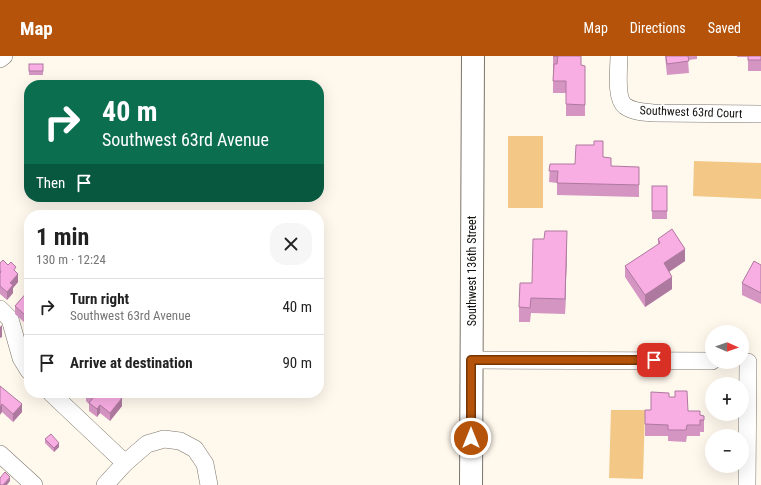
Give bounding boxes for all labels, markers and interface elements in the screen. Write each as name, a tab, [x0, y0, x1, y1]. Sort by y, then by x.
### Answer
text: Map	[20, 17, 53, 40]
text: Map	[584, 20, 608, 36]
text: Directions	[630, 20, 686, 36]
text: Saved	[708, 20, 741, 36]
text: 40 m	[102, 95, 158, 128]
icon: right	[36, 96, 88, 148]
street label: Southwest 63rd Court	[639, 103, 743, 121]
text: Southwest 63rd Avenue	[102, 129, 269, 150]
icon: arrive	[73, 172, 95, 194]
text: Then	[36, 174, 65, 192]
street label: Southwest 136th Street	[465, 215, 479, 326]
text: 1 min	[36, 223, 89, 251]
button: close	[270, 223, 312, 265]
text: 130 m · 12:24	[36, 252, 106, 267]
text: Turn right	[70, 290, 129, 308]
icon: right	[36, 296, 58, 318]
text: 40 m	[282, 298, 312, 316]
text: Southwest 63rd Avenue	[70, 308, 191, 323]
north arrow	[705, 325, 749, 369]
map controls	[705, 325, 749, 473]
pin	[637, 343, 671, 377]
icon: arrive	[643, 349, 665, 371]
icon: arrive	[36, 352, 58, 374]
text: Arrive at destination	[70, 354, 193, 372]
text: 90 m	[282, 354, 312, 372]
button: +	[705, 377, 749, 421]
position arrow	[450, 417, 492, 459]
button: −	[705, 429, 749, 473]

